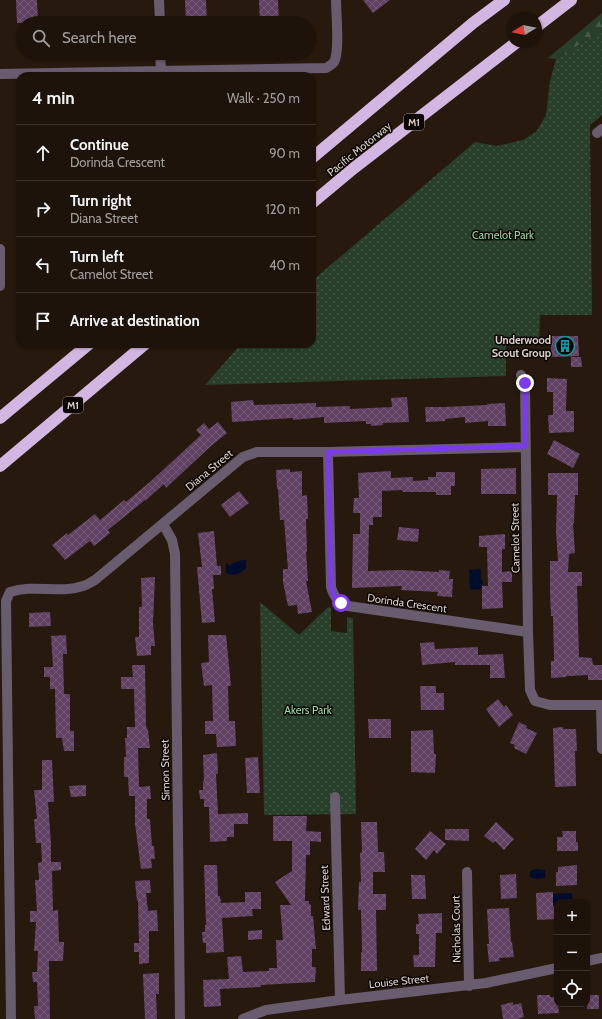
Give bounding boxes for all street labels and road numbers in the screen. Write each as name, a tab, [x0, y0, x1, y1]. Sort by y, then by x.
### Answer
road number: M1	[404, 114, 424, 130]
street label: Pacific Motorway	[324, 119, 394, 179]
road number: M1	[63, 397, 83, 413]
street label: Diana Street	[182, 446, 236, 494]
street label: Camelot Street	[507, 502, 523, 573]
street label: Dorinda Crescent	[366, 590, 448, 616]
street label: Simon Street	[157, 739, 173, 801]
street label: Edward Street	[317, 865, 333, 931]
street label: Nicholas Court	[448, 895, 464, 963]
street label: Louise Street	[368, 971, 430, 991]

